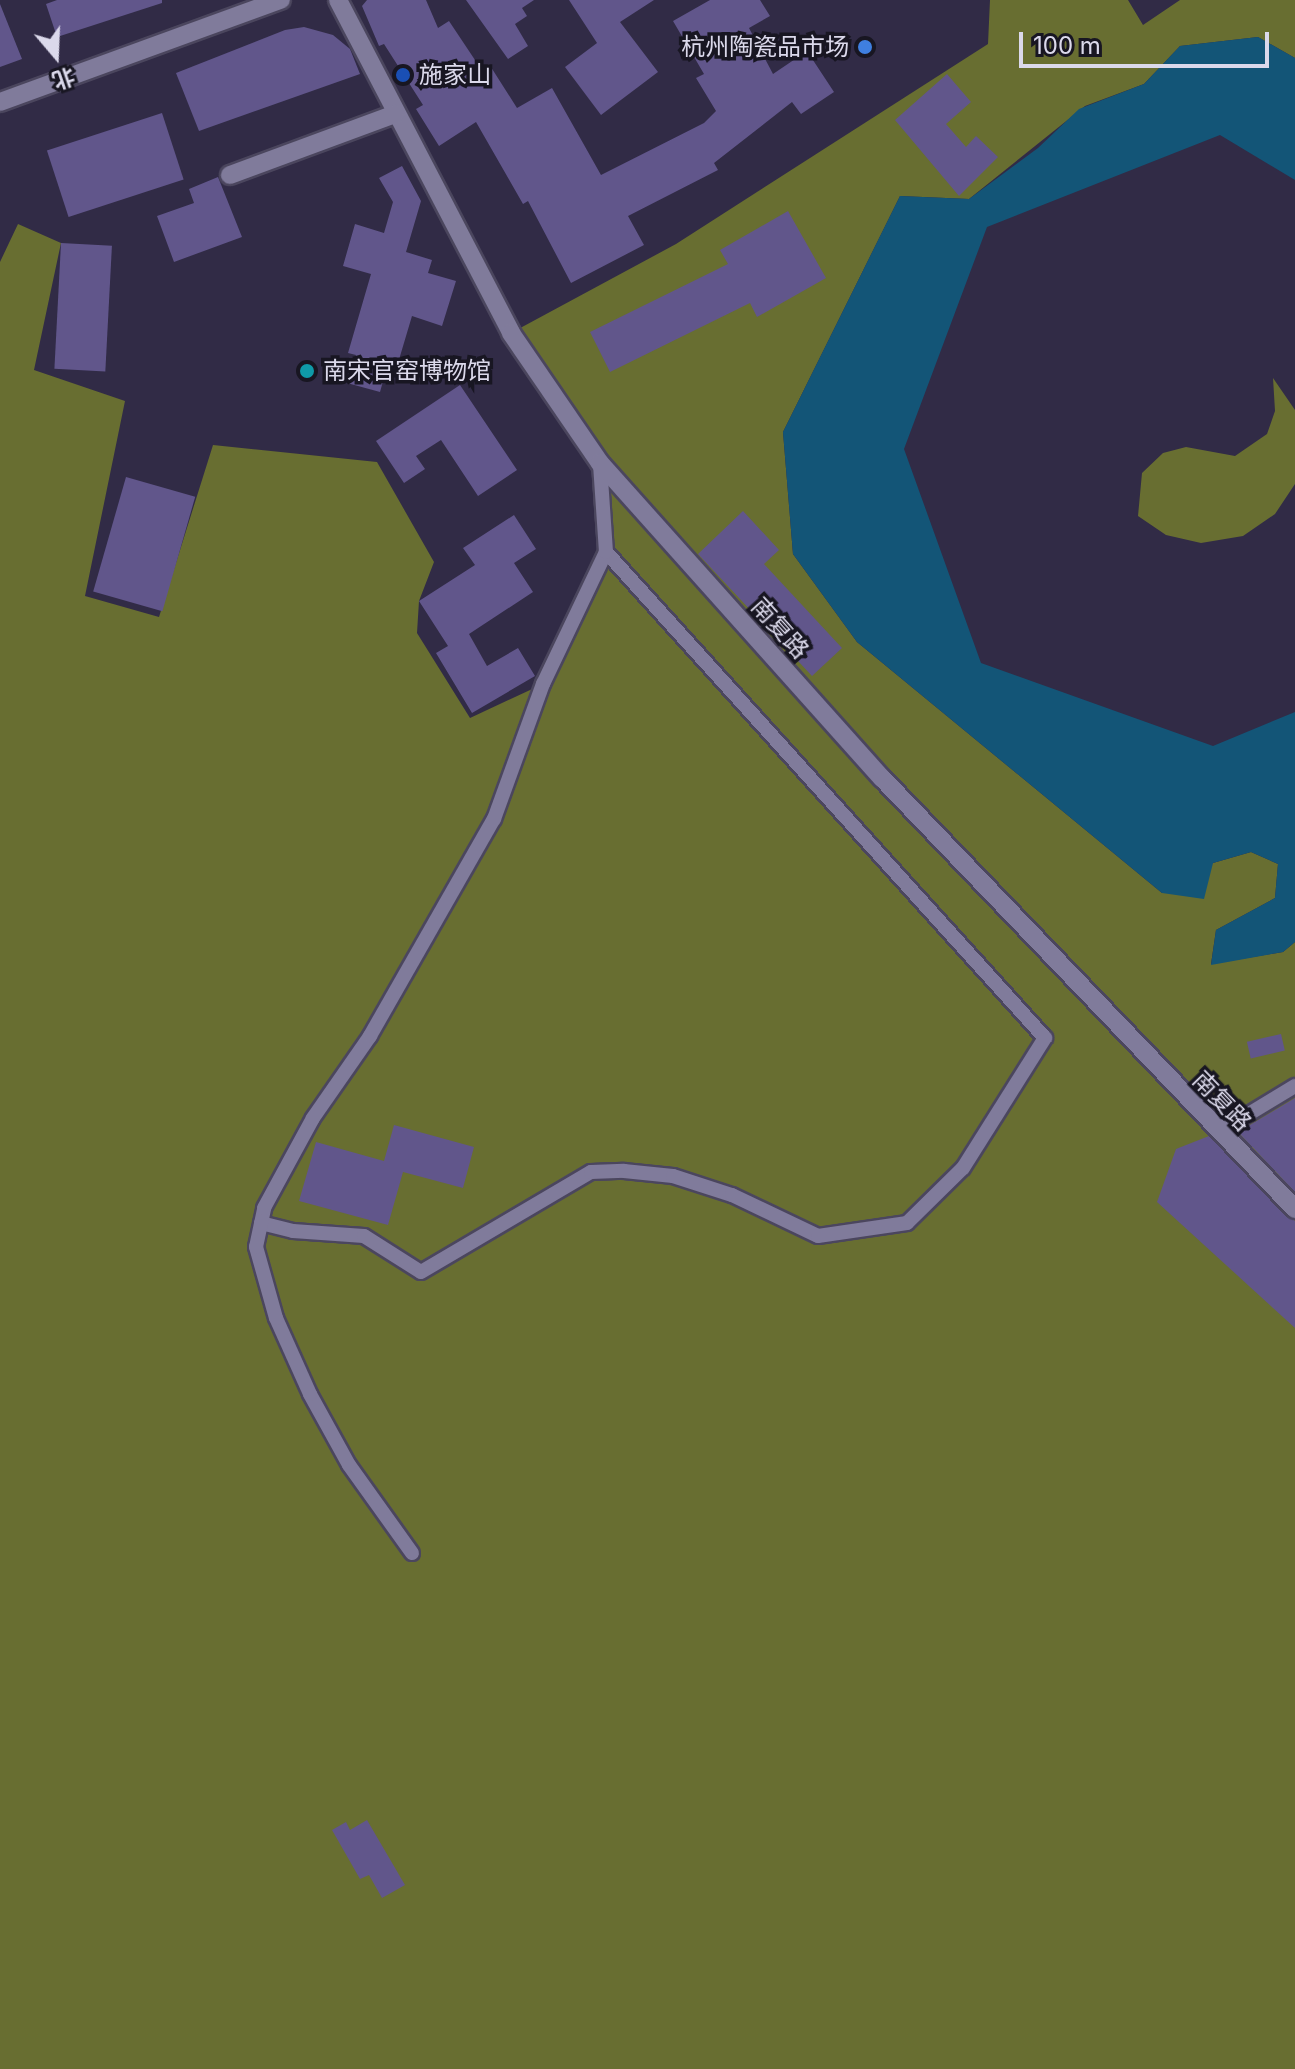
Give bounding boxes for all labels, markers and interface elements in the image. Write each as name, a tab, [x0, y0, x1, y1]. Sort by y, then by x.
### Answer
north arrow	[16, 16, 96, 96]
scale bar	[1023, 16, 1273, 66]
text: 100 m	[1033, 31, 1101, 60]
place label: 杭州陶瓷品市场	[681, 33, 849, 61]
marker: 杭州陶瓷品市场	[856, 38, 874, 56]
place label: 施家山	[419, 61, 491, 89]
text: 北	[49, 63, 78, 95]
marker: 施家山	[394, 66, 412, 84]
place label: 南宋官窑博物馆	[323, 357, 491, 385]
marker: 南宋官窑博物馆	[298, 362, 316, 380]
street label: 南复路	[745, 592, 815, 664]
street label: 南复路	[1187, 1065, 1257, 1137]

